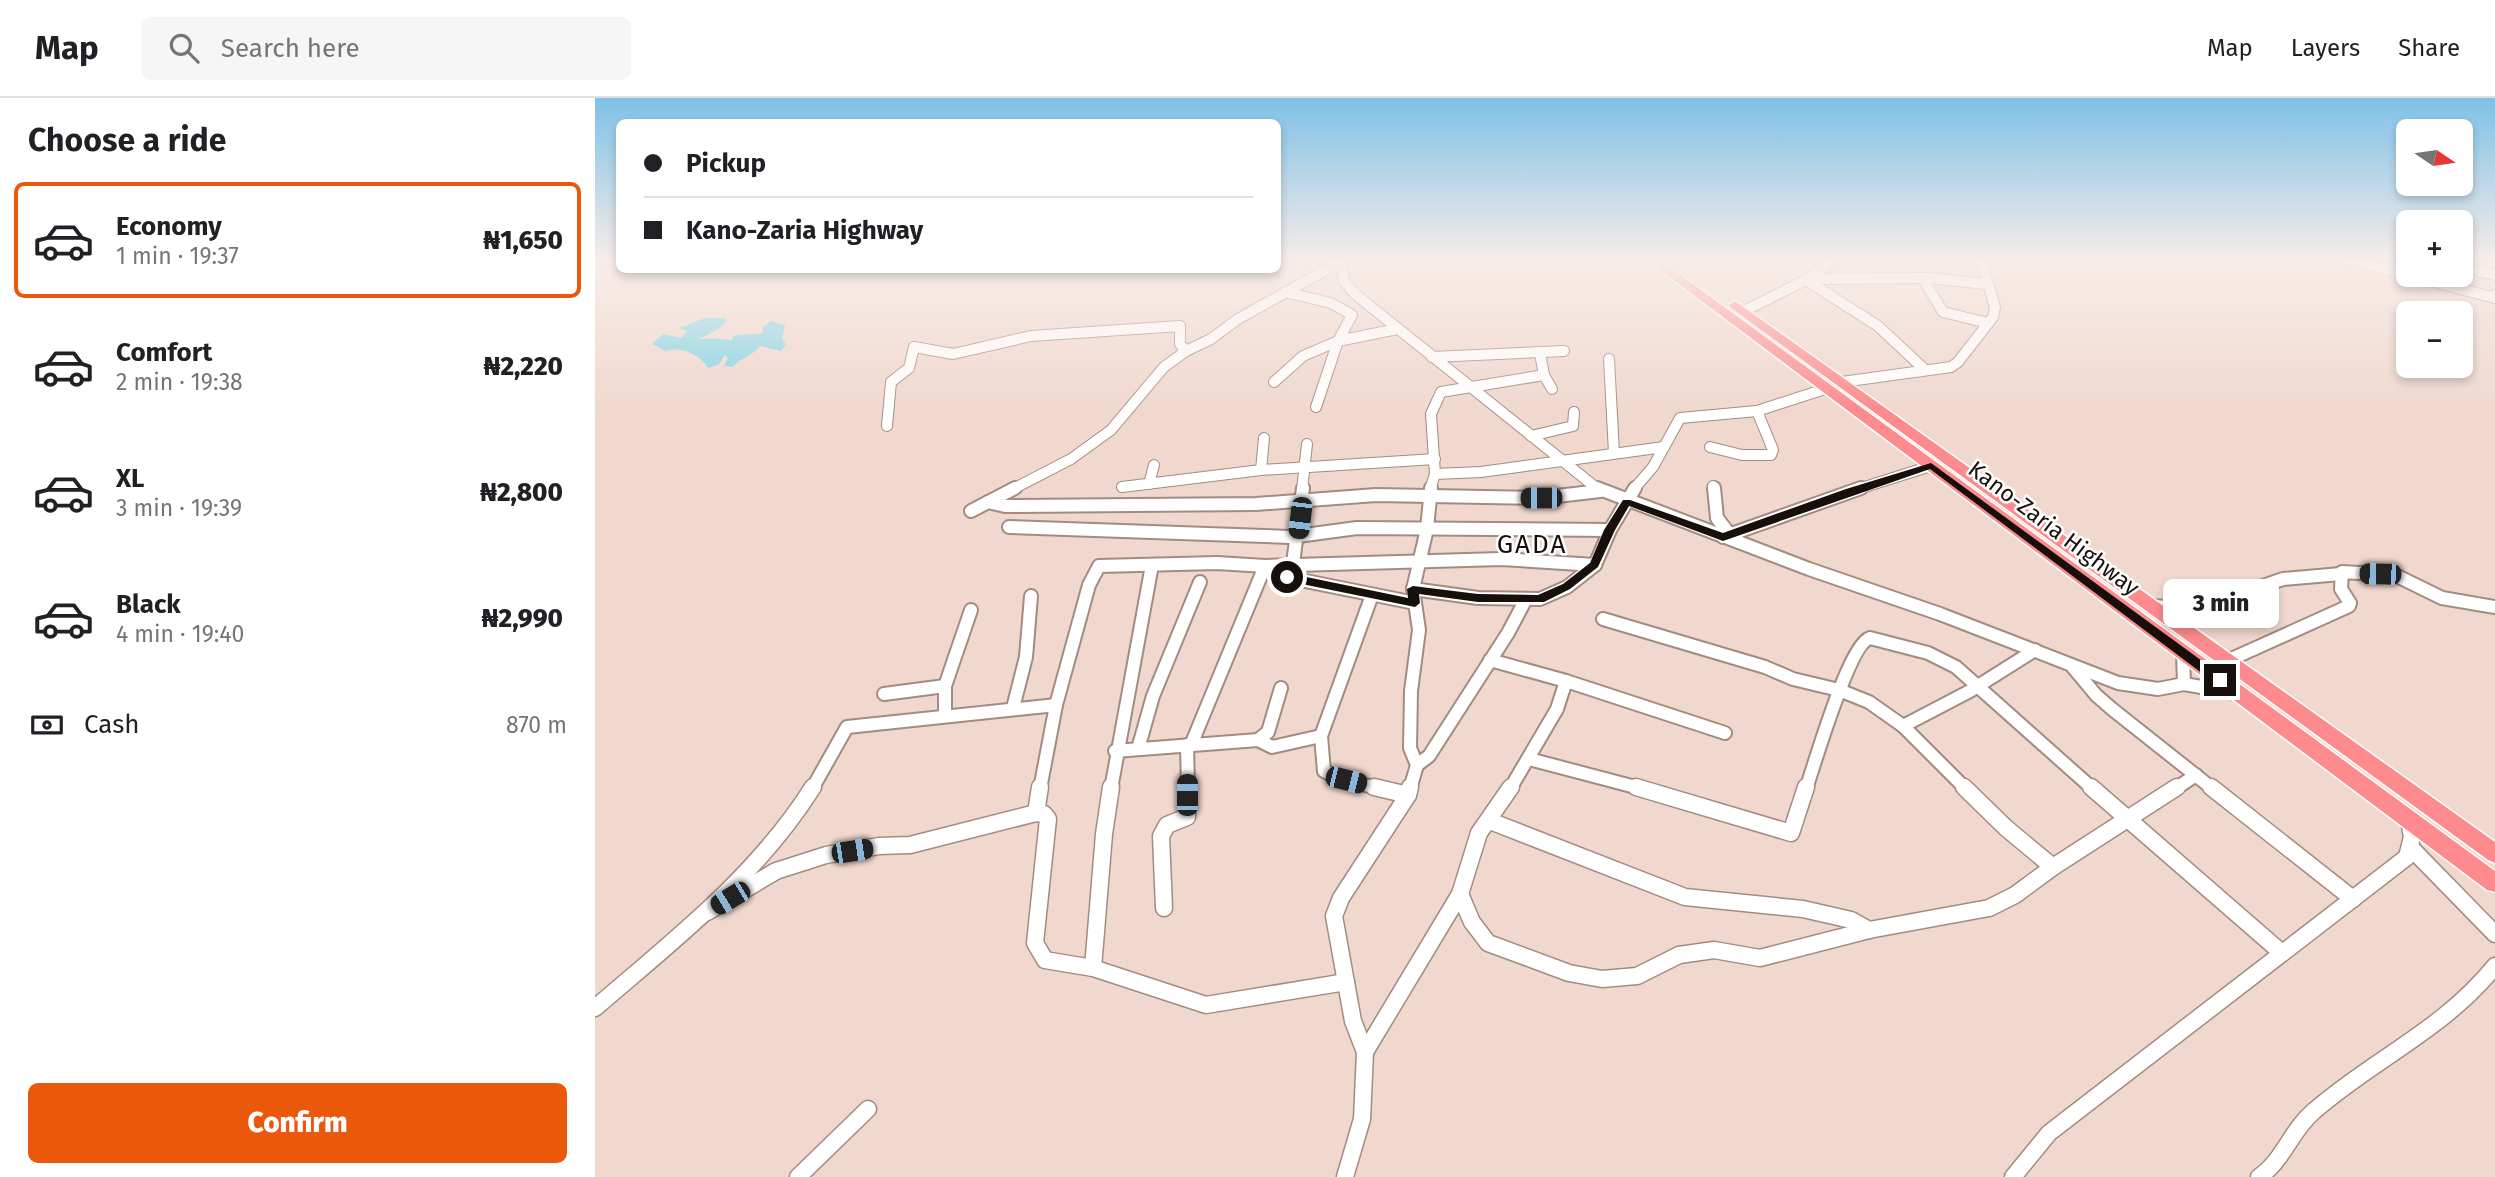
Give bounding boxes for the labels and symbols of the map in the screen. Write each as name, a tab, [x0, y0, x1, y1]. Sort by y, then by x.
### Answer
north arrow	[2396, 119, 2473, 196]
street label: Kano-Zaria Highway	[1963, 455, 2146, 602]
car	[1521, 488, 1563, 509]
car	[1288, 496, 1313, 540]
district label: GADA	[1497, 529, 1567, 560]
route start	[1271, 561, 1303, 593]
car	[2359, 563, 2402, 585]
callout: 3 min	[2162, 578, 2278, 628]
route end	[2204, 664, 2236, 696]
car	[1324, 765, 1369, 795]
car	[1177, 774, 1198, 816]
car	[830, 837, 875, 865]
car	[707, 878, 754, 918]

